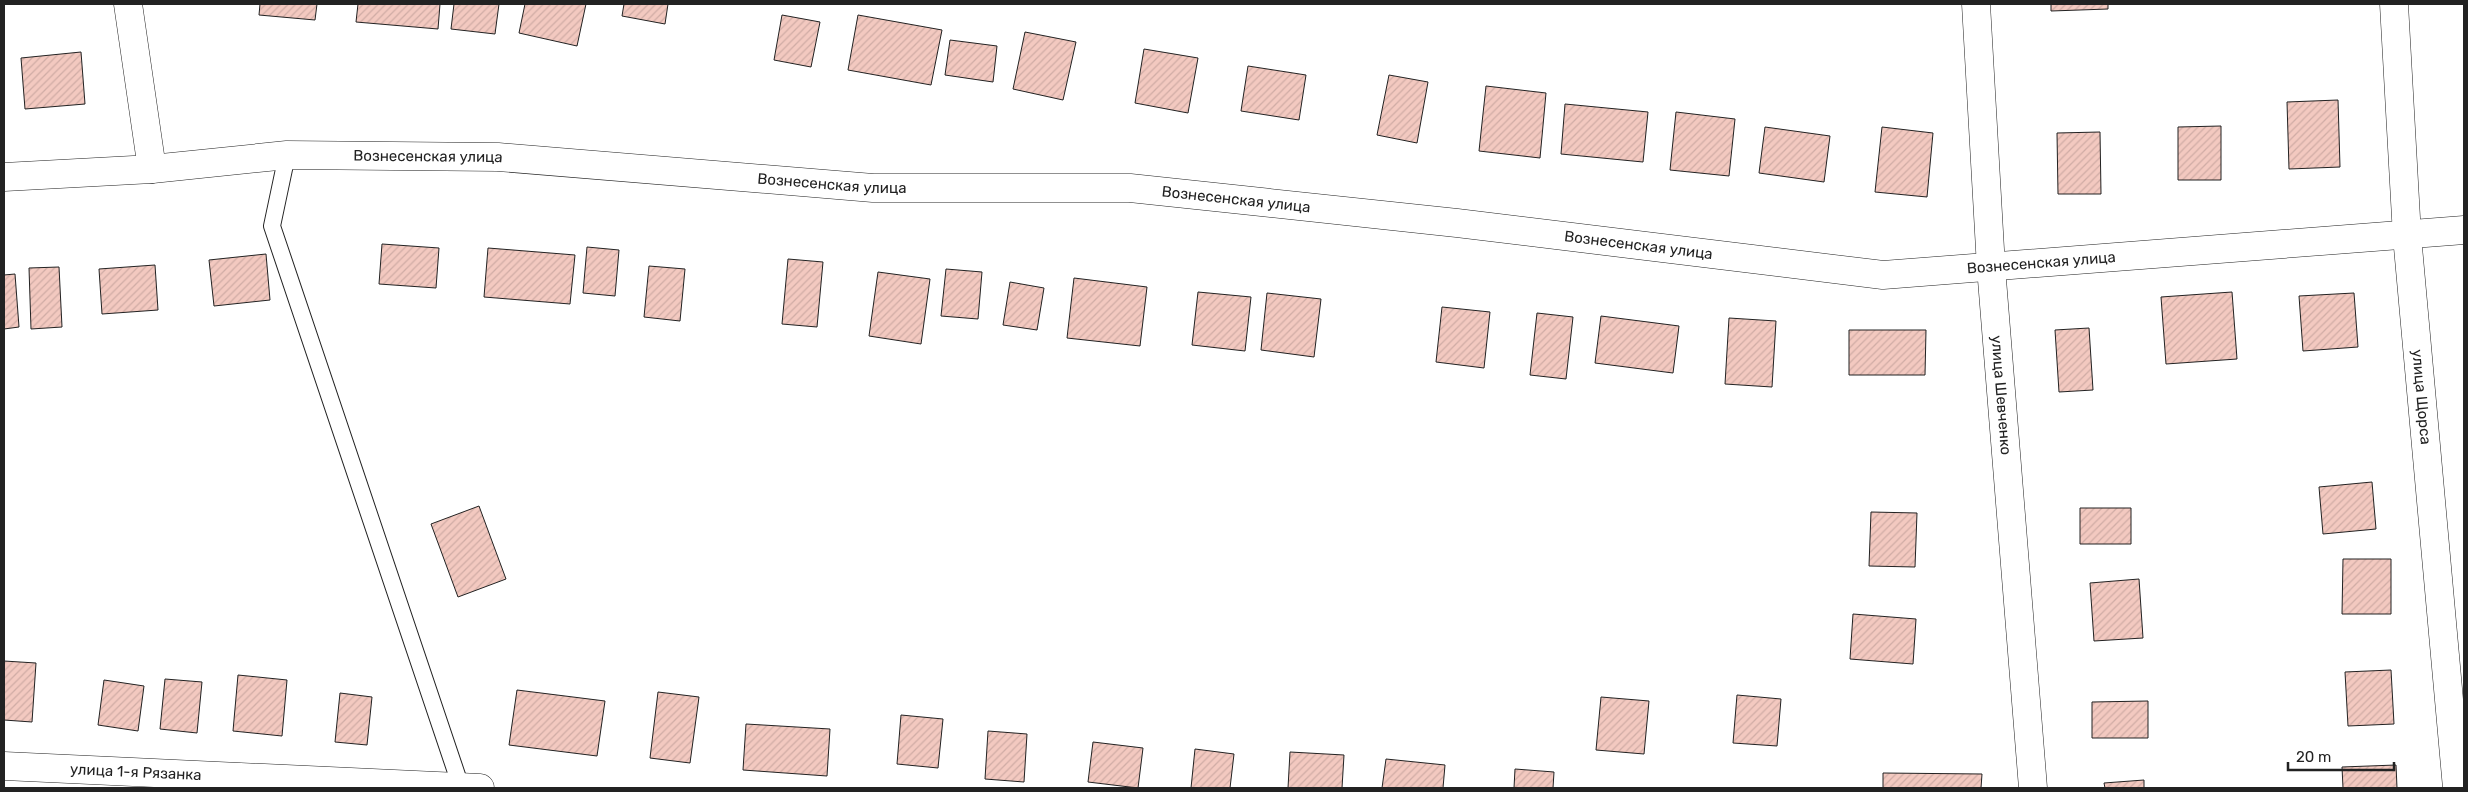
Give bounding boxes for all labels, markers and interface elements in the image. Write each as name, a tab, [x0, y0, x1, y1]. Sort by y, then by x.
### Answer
street label: Вознесенская улица	[353, 147, 503, 166]
street label: Вознесенская улица	[757, 169, 906, 197]
street label: Вознесенская улица	[1161, 182, 1311, 216]
street label: Вознесенская улица	[1563, 227, 1714, 263]
street label: Вознесенская улица	[1966, 248, 2116, 277]
street label: улица Шевченко	[1988, 335, 2015, 456]
street label: улица Щорса	[2408, 349, 2435, 445]
scale bar	[2288, 740, 2394, 772]
text: 20 m	[2296, 748, 2331, 766]
street label: улица 1-я Рязанка	[70, 760, 202, 784]

